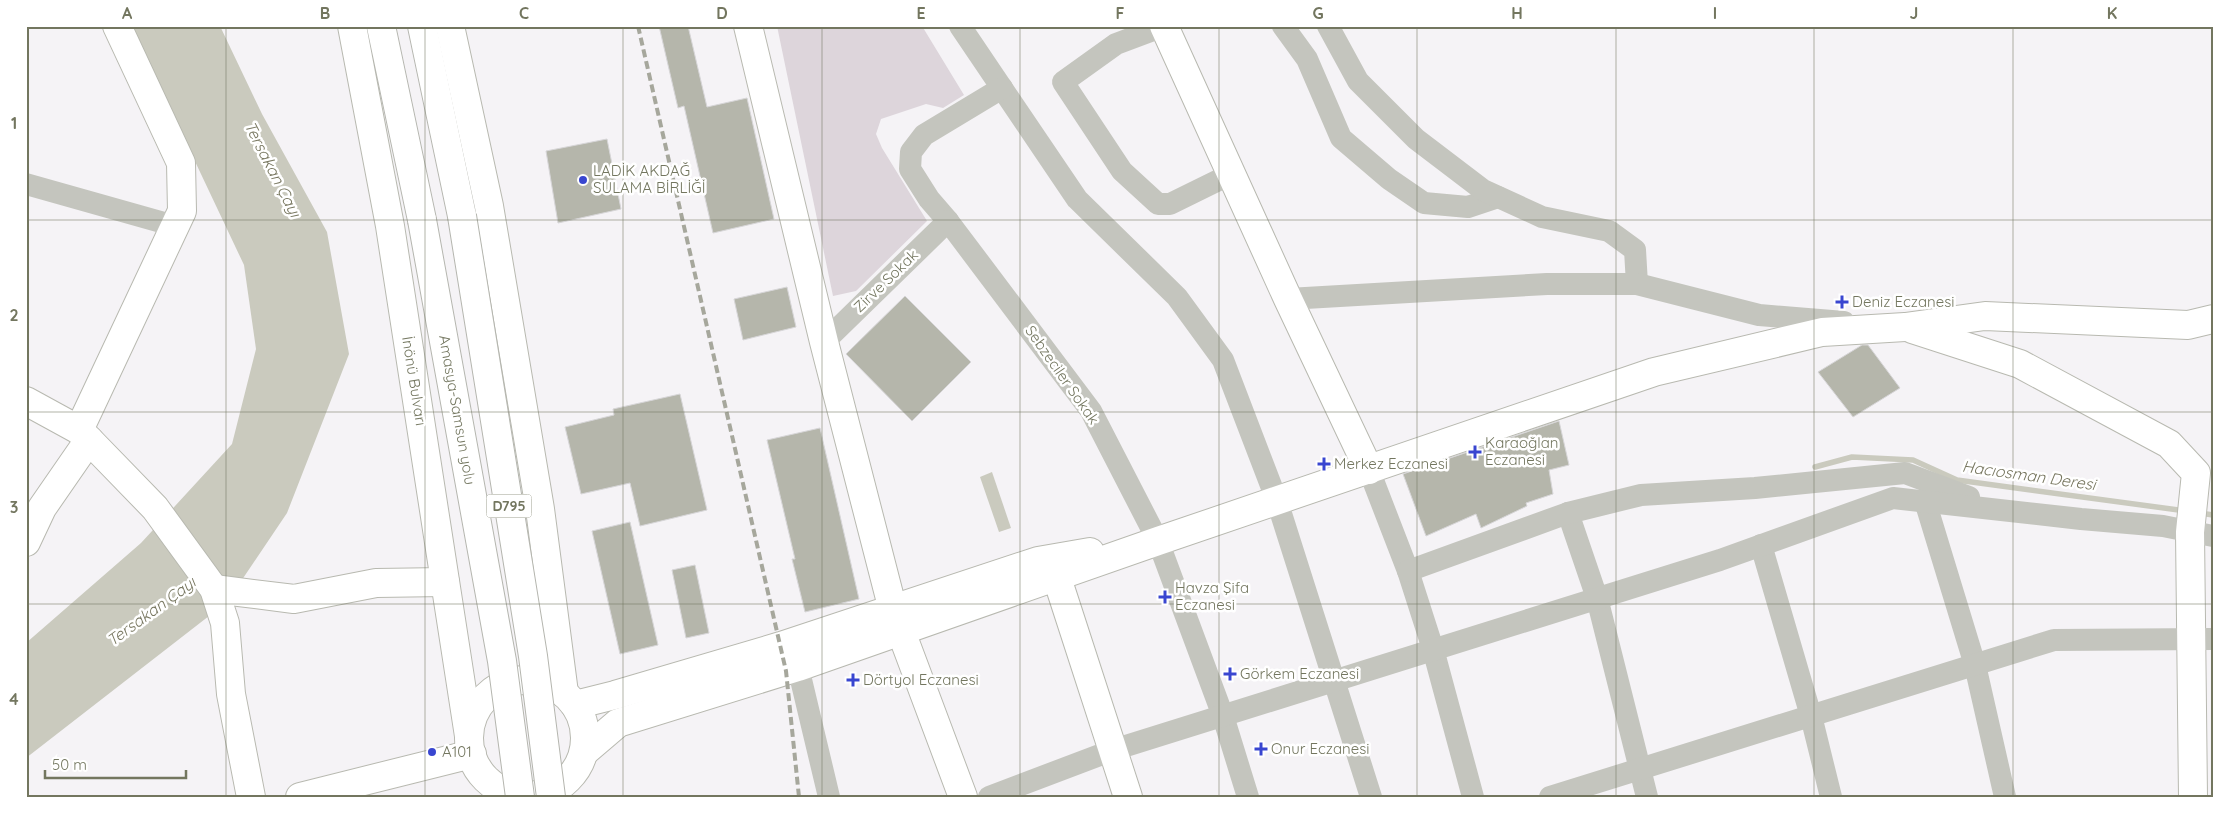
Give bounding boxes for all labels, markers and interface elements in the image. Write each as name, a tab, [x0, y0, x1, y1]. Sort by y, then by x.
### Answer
text: A	[122, 3, 133, 23]
text: B	[320, 3, 330, 23]
text: C	[519, 3, 529, 23]
text: D	[716, 3, 728, 23]
text: E	[916, 3, 926, 23]
text: F	[1116, 3, 1125, 23]
text: G	[1312, 3, 1324, 23]
text: H	[1511, 3, 1523, 23]
text: I	[1713, 3, 1717, 23]
text: J	[1910, 3, 1918, 23]
text: K	[2107, 3, 2117, 23]
text: 1	[11, 113, 17, 133]
water label: Tersakan Çayı	[240, 118, 306, 222]
place label: LADİK AKDAĞ SULAMA BİRLİĞİ	[593, 161, 706, 197]
marker: LADİK AKDAĞ SULAMA BİRLİĞİ	[577, 174, 589, 186]
street label: Zirve Sokak	[849, 245, 922, 316]
place label: Deniz Eczanesi	[1852, 292, 1954, 311]
marker: Deniz Eczanesi	[1836, 296, 1848, 308]
text: 2	[9, 305, 19, 325]
street label: Sebzeciler Sokak	[1021, 322, 1104, 428]
street label: Amasya-Samsun yolu	[435, 333, 480, 486]
street label: İnönü Bulvarı	[398, 335, 431, 427]
place label: Karaoğlan Eczanesi	[1485, 433, 1559, 469]
marker: Karaoğlan Eczanesi	[1469, 446, 1481, 458]
place label: Merkez Eczanesi	[1334, 454, 1448, 473]
water label: Hacıosman Deresi	[1961, 456, 2099, 494]
marker: Merkez Eczanesi	[1318, 458, 1330, 470]
road number: D795	[486, 494, 532, 518]
text: 3	[10, 497, 18, 517]
water label: Tersakan Çayı	[103, 571, 201, 650]
place label: Havza Şifa Eczanesi	[1175, 578, 1249, 614]
marker: Havza Şifa Eczanesi	[1159, 591, 1171, 603]
place label: Görkem Eczanesi	[1240, 664, 1359, 683]
marker: Görkem Eczanesi	[1224, 668, 1236, 680]
place label: Dörtyol Eczanesi	[863, 670, 979, 689]
marker: Dörtyol Eczanesi	[847, 674, 859, 686]
text: 4	[9, 689, 19, 709]
place label: Onur Eczanesi	[1271, 739, 1369, 758]
place label: A101	[442, 742, 472, 761]
marker: Onur Eczanesi	[1255, 743, 1267, 755]
marker: A101	[426, 746, 438, 758]
scale bar	[45, 748, 186, 780]
text: 50 m	[52, 755, 87, 774]

